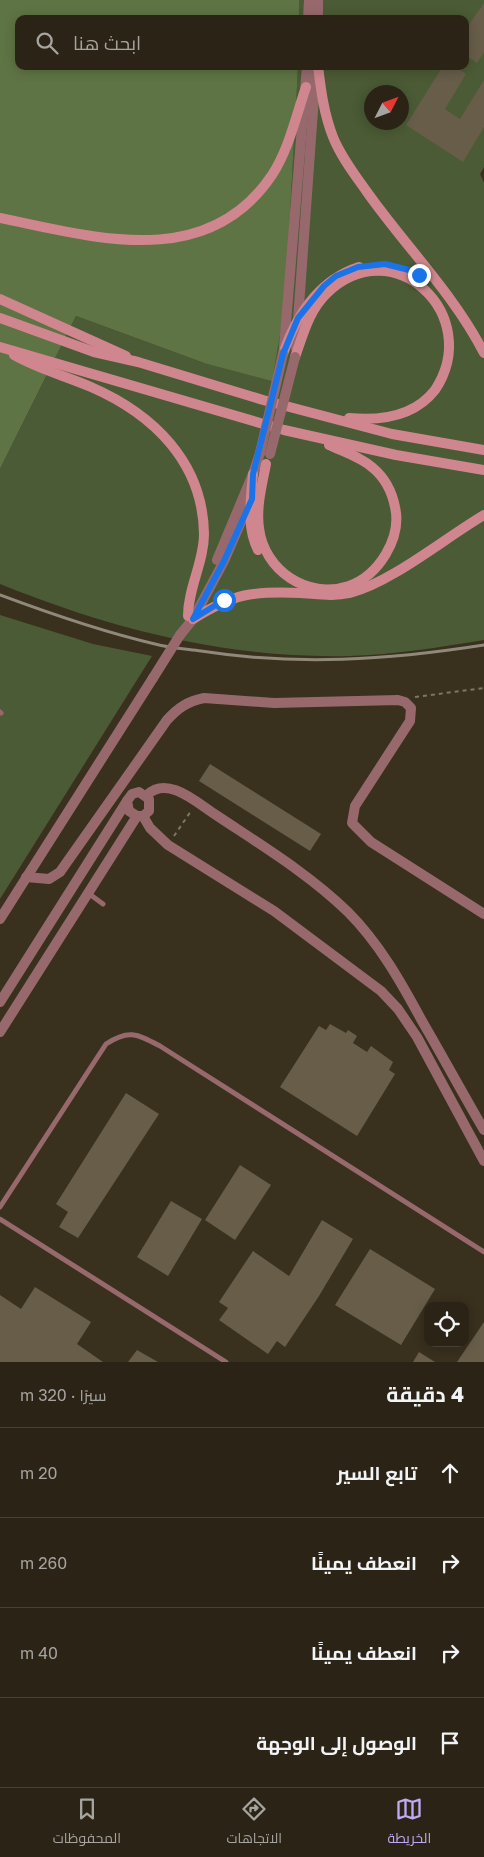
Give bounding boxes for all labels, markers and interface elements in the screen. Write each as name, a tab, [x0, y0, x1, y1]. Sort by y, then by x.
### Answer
search box	[15, 15, 469, 70]
icon: search	[33, 29, 61, 57]
text: ابحث هنا	[73, 31, 141, 54]
north arrow	[364, 85, 409, 130]
route end	[408, 264, 431, 287]
route start	[213, 589, 236, 612]
map controls	[424, 1302, 469, 1347]
button: locate	[424, 1302, 469, 1347]
text: 4 دقيقة	[386, 1381, 464, 1407]
text: سيرًا · 320 m	[20, 1385, 107, 1405]
icon: ahead	[436, 1459, 464, 1487]
text: تابع السير	[337, 1461, 417, 1484]
text: 20 m	[20, 1463, 57, 1483]
icon: right	[436, 1549, 464, 1577]
text: انعطف يمينًا	[311, 1551, 417, 1574]
text: 260 m	[20, 1553, 67, 1573]
icon: right	[436, 1639, 464, 1667]
text: انعطف يمينًا	[311, 1641, 417, 1664]
text: 40 m	[20, 1643, 58, 1663]
icon: arrive	[436, 1729, 464, 1757]
text: الوصول إلى الوجهة	[256, 1731, 417, 1754]
tab: المحفوظات	[53, 1795, 121, 1851]
tab: الاتجاهات	[227, 1795, 282, 1851]
tab: الخريطة	[388, 1795, 431, 1851]

